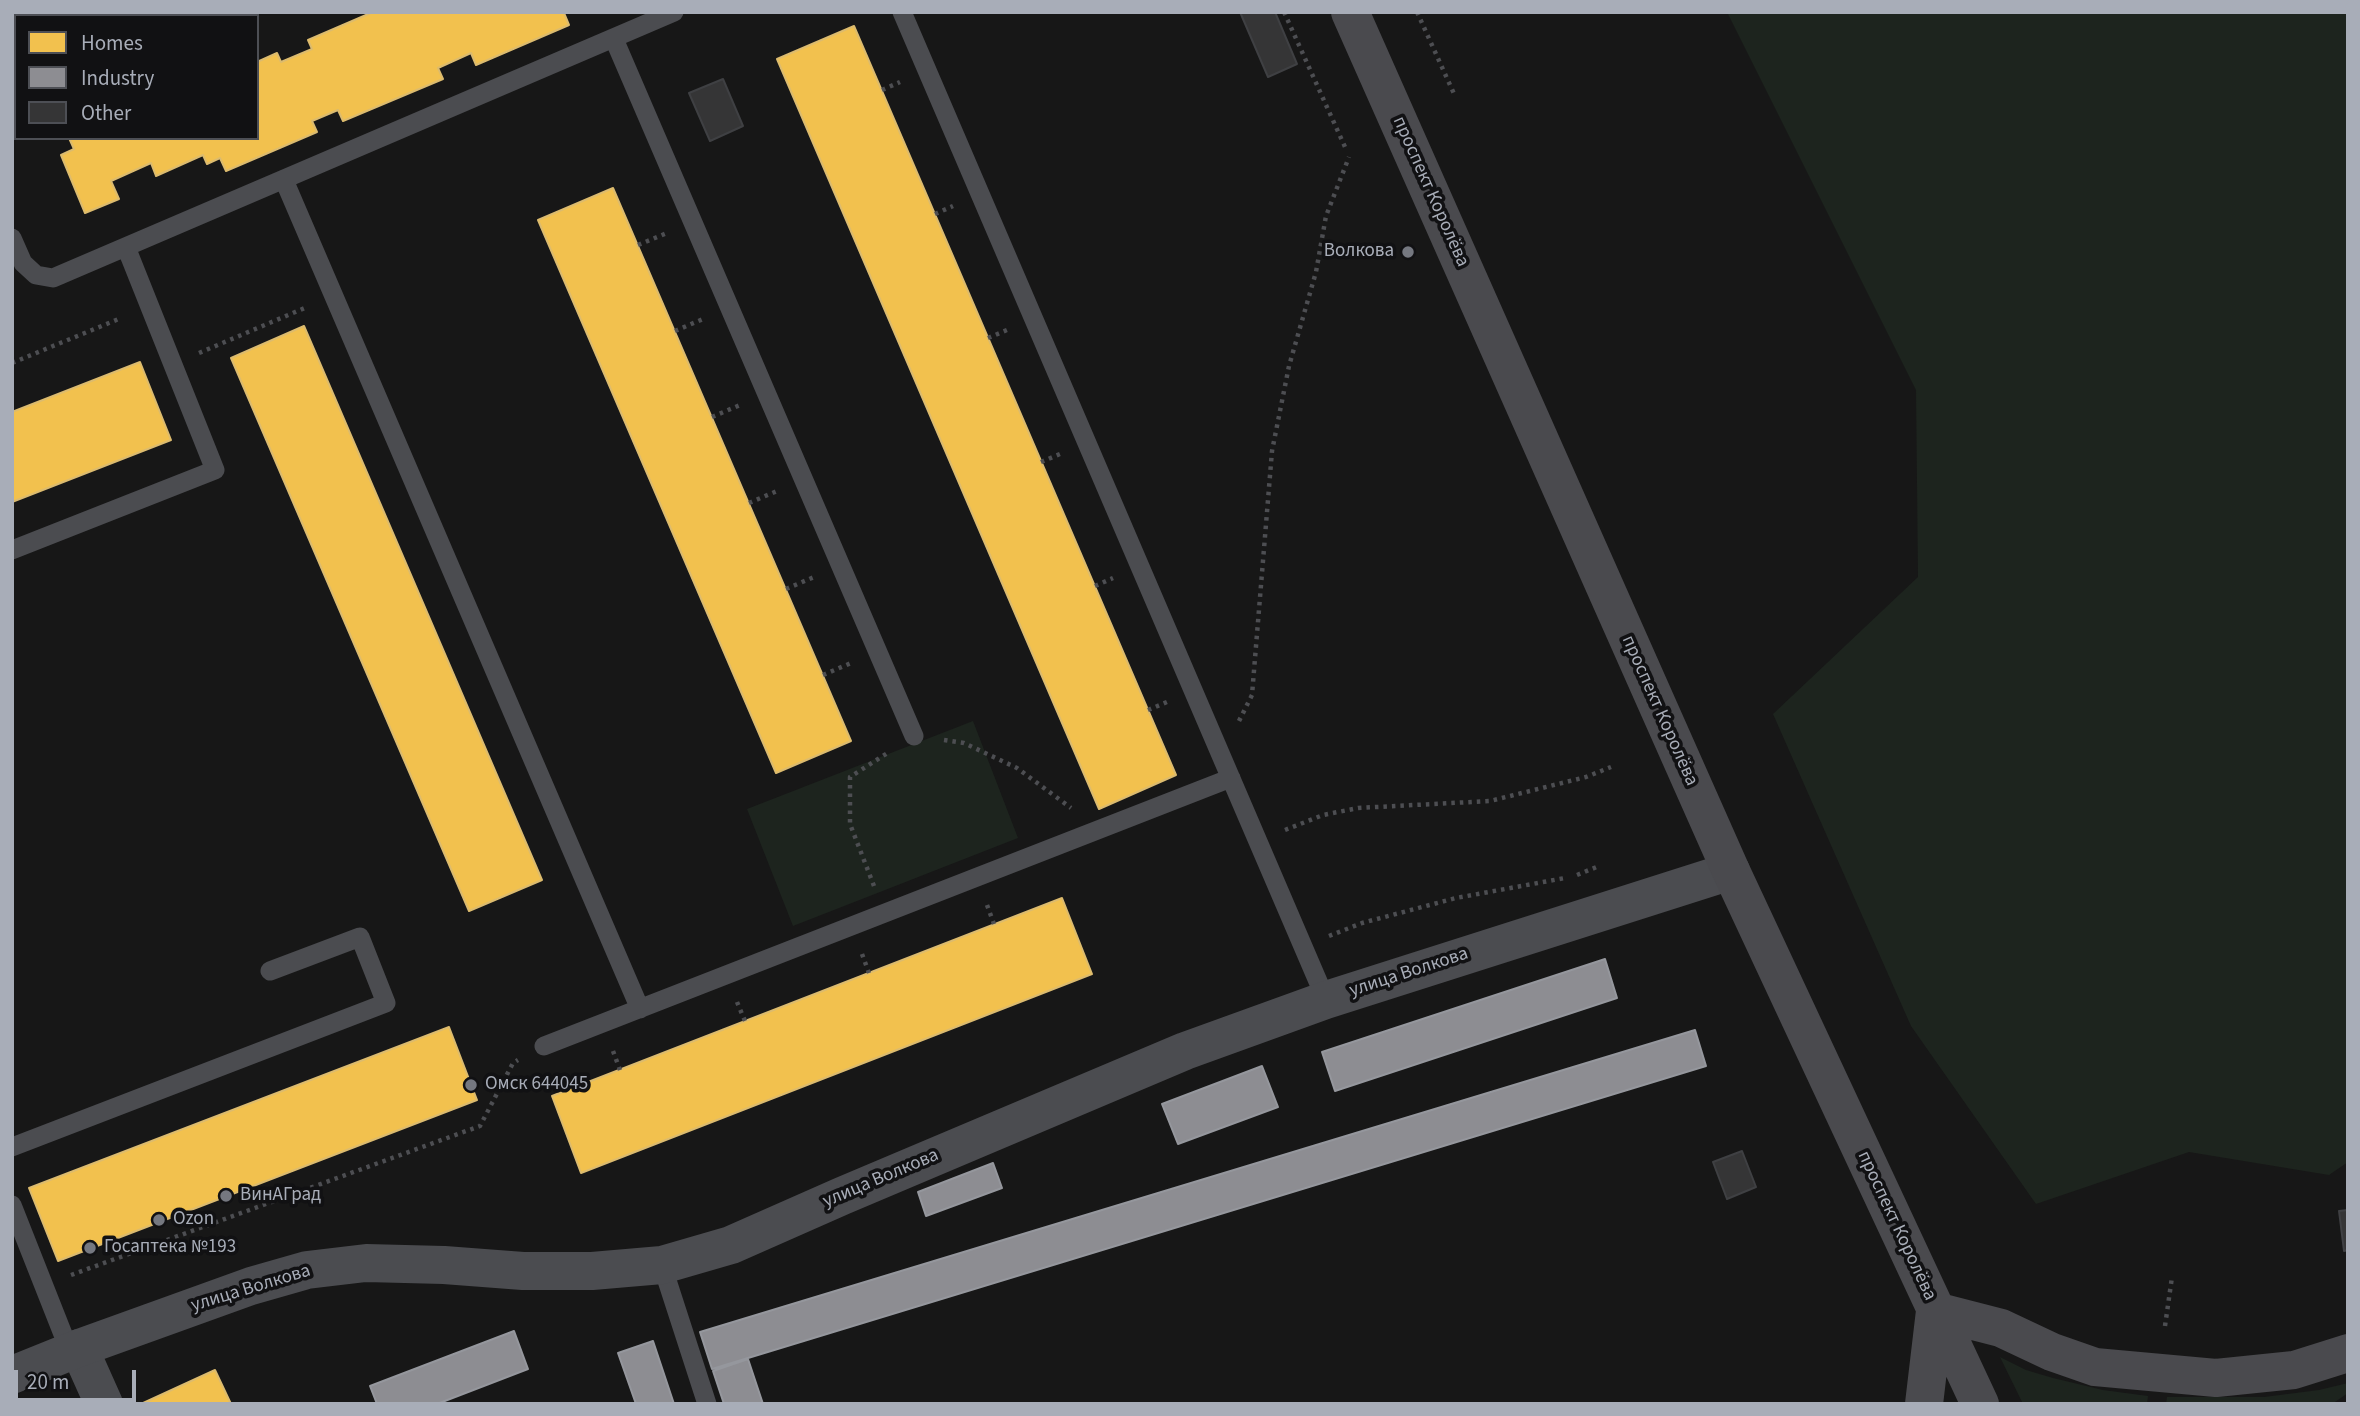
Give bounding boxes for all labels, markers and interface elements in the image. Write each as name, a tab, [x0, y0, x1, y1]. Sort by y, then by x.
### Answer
legend	[14, 14, 259, 140]
text: Homes	[81, 28, 143, 58]
text: Industry	[81, 63, 154, 93]
text: Other	[81, 98, 131, 128]
street label: проспект Королёва	[1387, 113, 1473, 271]
place label: Волкова	[1324, 241, 1394, 263]
marker: Волкова	[1400, 244, 1416, 260]
street label: проспект Королёва	[1616, 632, 1702, 790]
street label: улица Волкова	[1347, 943, 1471, 1003]
place label: Омск 644045	[485, 1074, 588, 1096]
marker: Омск 644045	[463, 1077, 479, 1093]
street label: улица Волкова	[820, 1144, 942, 1214]
street label: проспект Королёва	[1851, 1148, 1941, 1304]
place label: ВинАГрад	[240, 1185, 321, 1207]
marker: ВинАГрад	[218, 1188, 234, 1204]
place label: Ozon	[173, 1209, 214, 1231]
marker: Ozon	[151, 1212, 167, 1228]
place label: Госаптека №193	[104, 1237, 236, 1259]
marker: Госаптека №193	[82, 1240, 98, 1256]
street label: улица Волкова	[188, 1260, 314, 1318]
scale bar	[18, 1356, 140, 1400]
text: 20 m	[27, 1367, 69, 1397]

